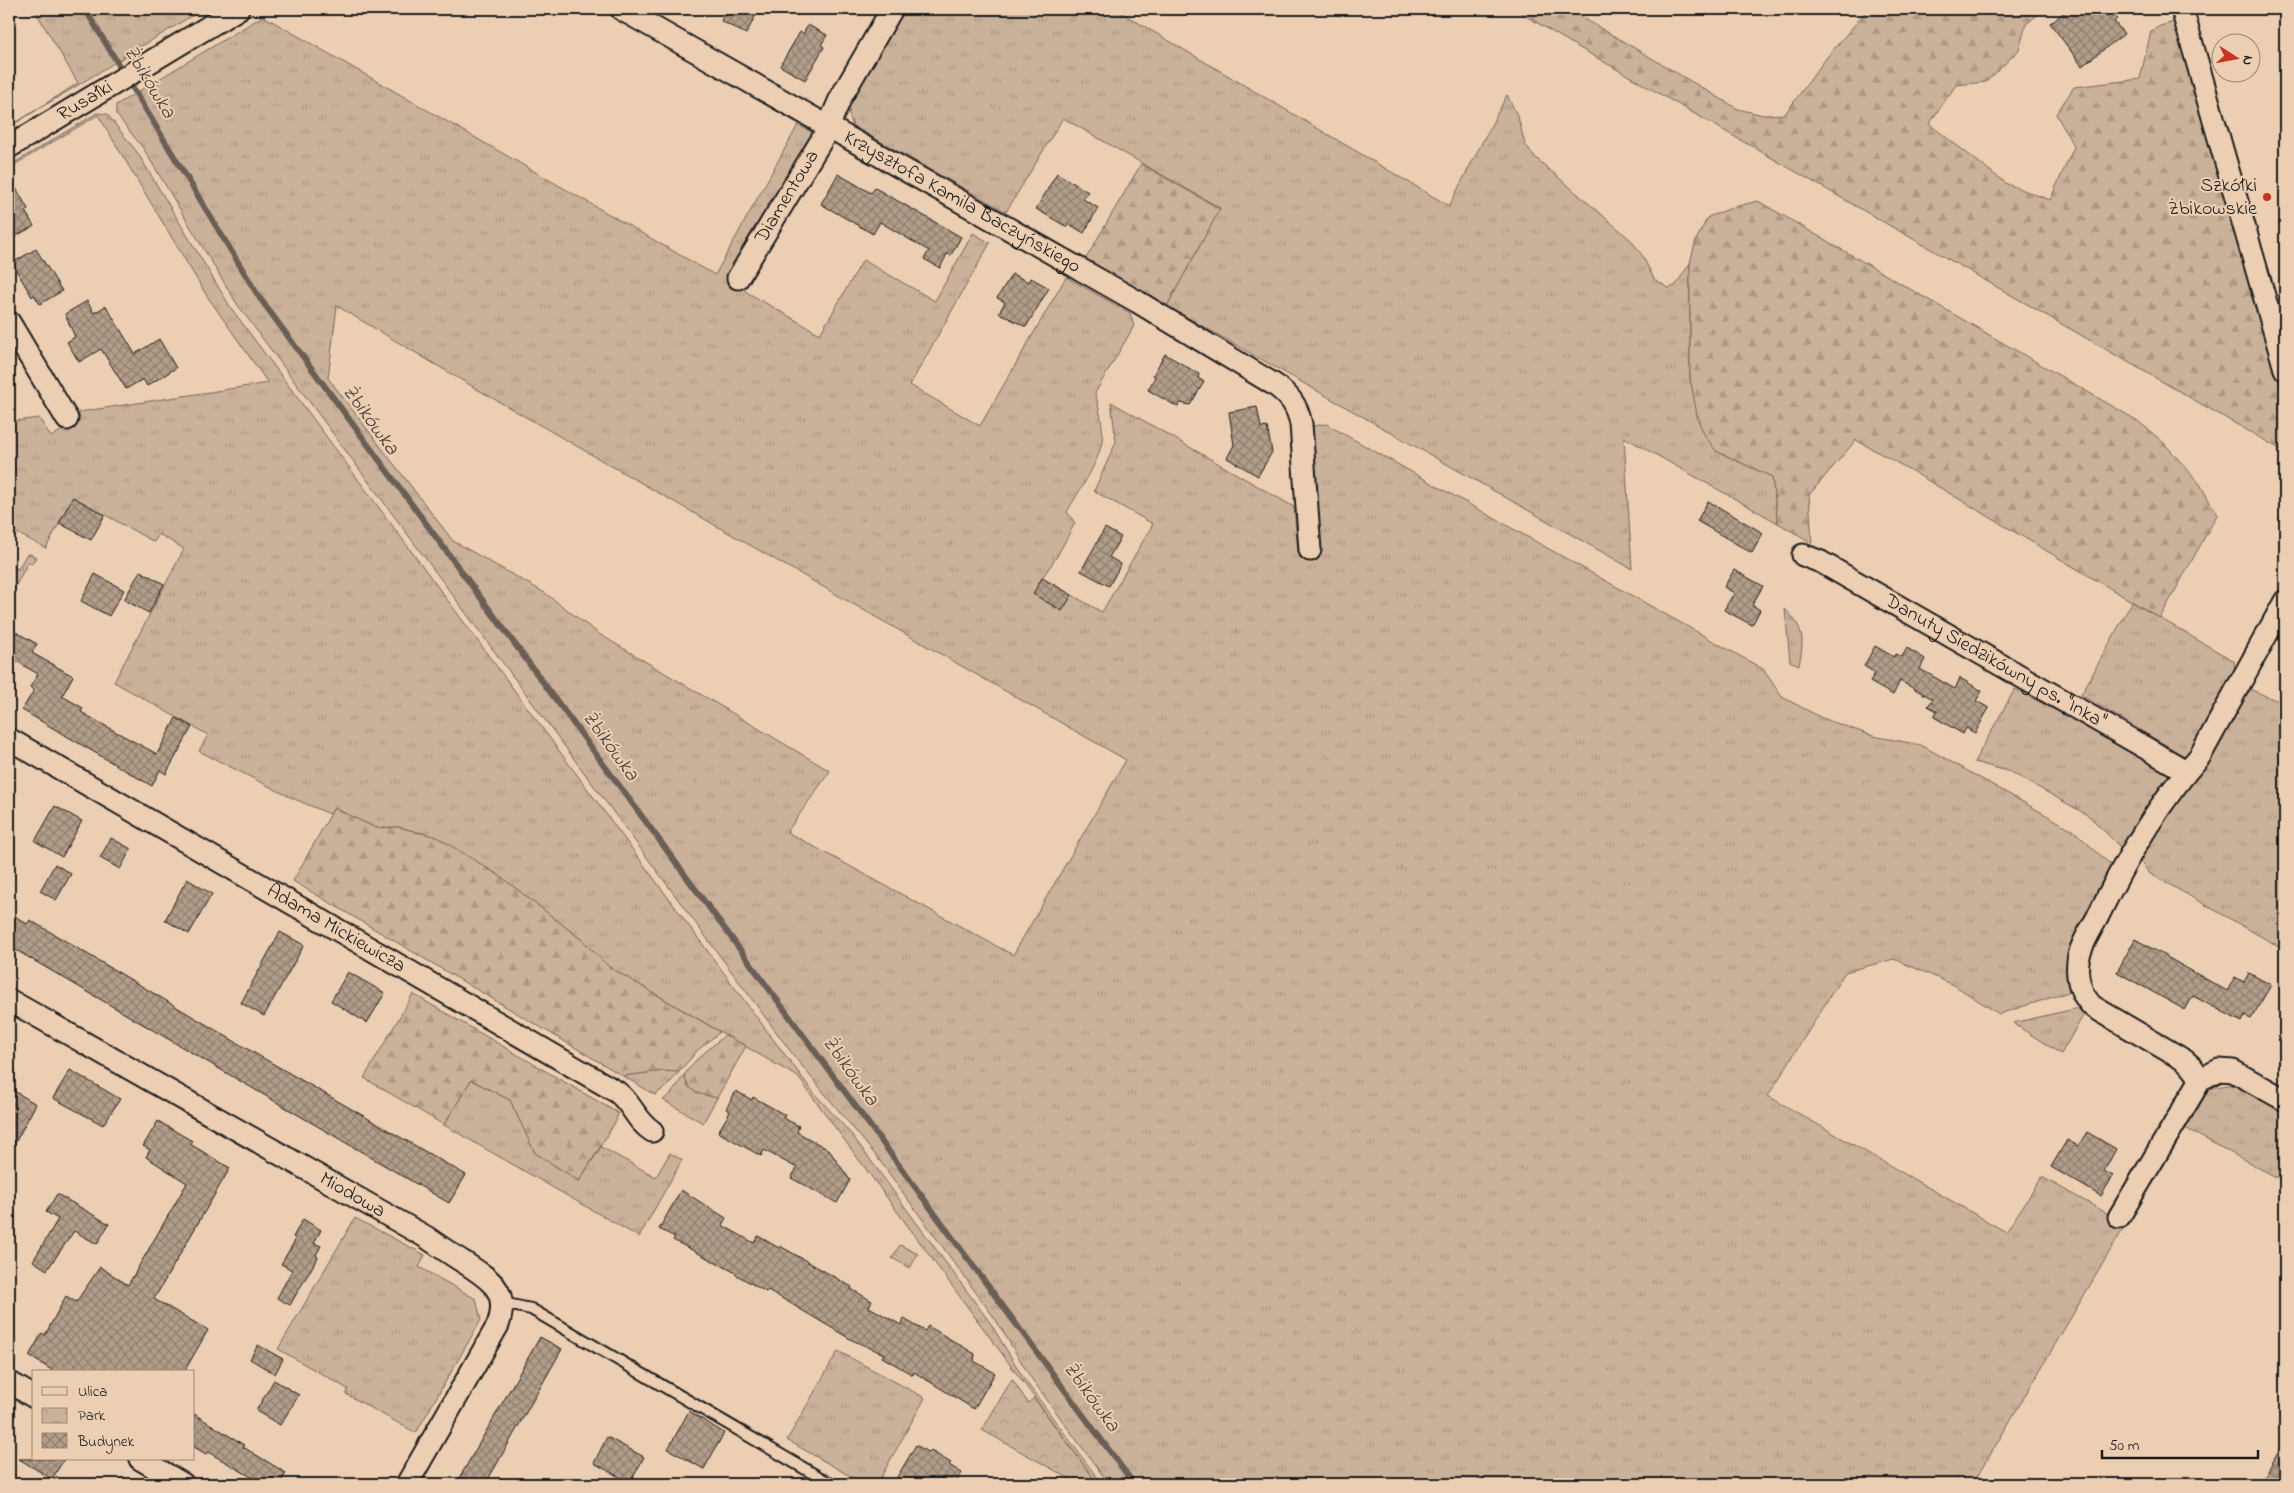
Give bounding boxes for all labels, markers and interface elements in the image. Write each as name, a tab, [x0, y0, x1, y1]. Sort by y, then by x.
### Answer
north arrow	[2212, 32, 2262, 82]
water label: Żbikówka	[115, 40, 183, 125]
text: N	[2236, 54, 2258, 67]
street label: Rusałki	[52, 73, 119, 129]
street label: Krzysztofa Kamila Baczyńskiego	[838, 123, 1086, 281]
street label: Diamentowa	[747, 145, 827, 250]
place label: Szkółki Żbikowskie	[2168, 172, 2257, 224]
marker: Szkółki Żbikowskie	[2261, 191, 2273, 203]
water label: Żbikówka	[334, 378, 406, 462]
street label: Danuty Siedzikówny ps. "Inka"	[1878, 586, 2111, 737]
water label: Żbikówka	[574, 704, 646, 788]
street label: Adama Mickiewicza	[261, 877, 411, 981]
water label: Żbikówka	[814, 1029, 886, 1113]
street label: Miodowa	[314, 1165, 391, 1226]
water label: Żbikówka	[1055, 1355, 1127, 1439]
legend	[32, 1370, 195, 1460]
text: Ulica	[78, 1381, 107, 1403]
text: Park	[78, 1405, 106, 1427]
scale bar	[2102, 1428, 2258, 1460]
text: Budynek	[77, 1431, 135, 1454]
text: 50 m	[2109, 1435, 2140, 1457]

